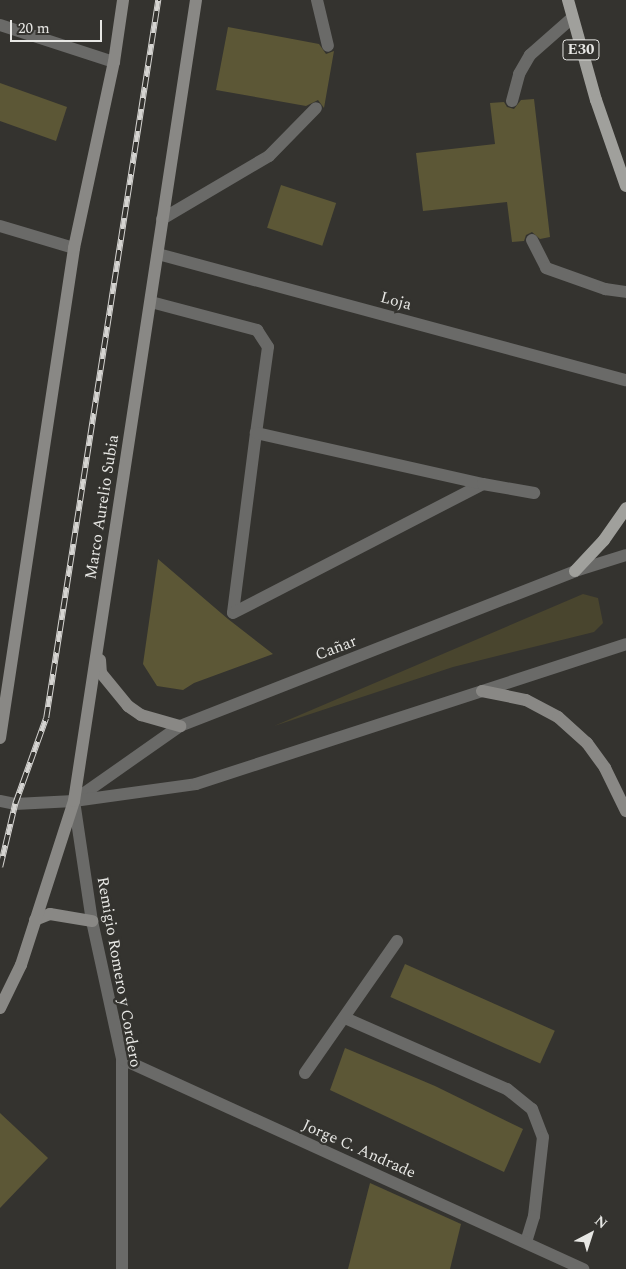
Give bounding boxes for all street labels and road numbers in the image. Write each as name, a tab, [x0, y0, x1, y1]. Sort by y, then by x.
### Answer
road number: E30	[562, 38, 600, 62]
street label: Loja	[378, 288, 414, 314]
street label: Marco Aurelio Subia	[81, 433, 123, 581]
street label: Cañar	[313, 631, 359, 665]
street label: Remigio Romero y Cordero	[93, 875, 145, 1069]
street label: Jorge C. Andrade	[299, 1115, 419, 1183]

